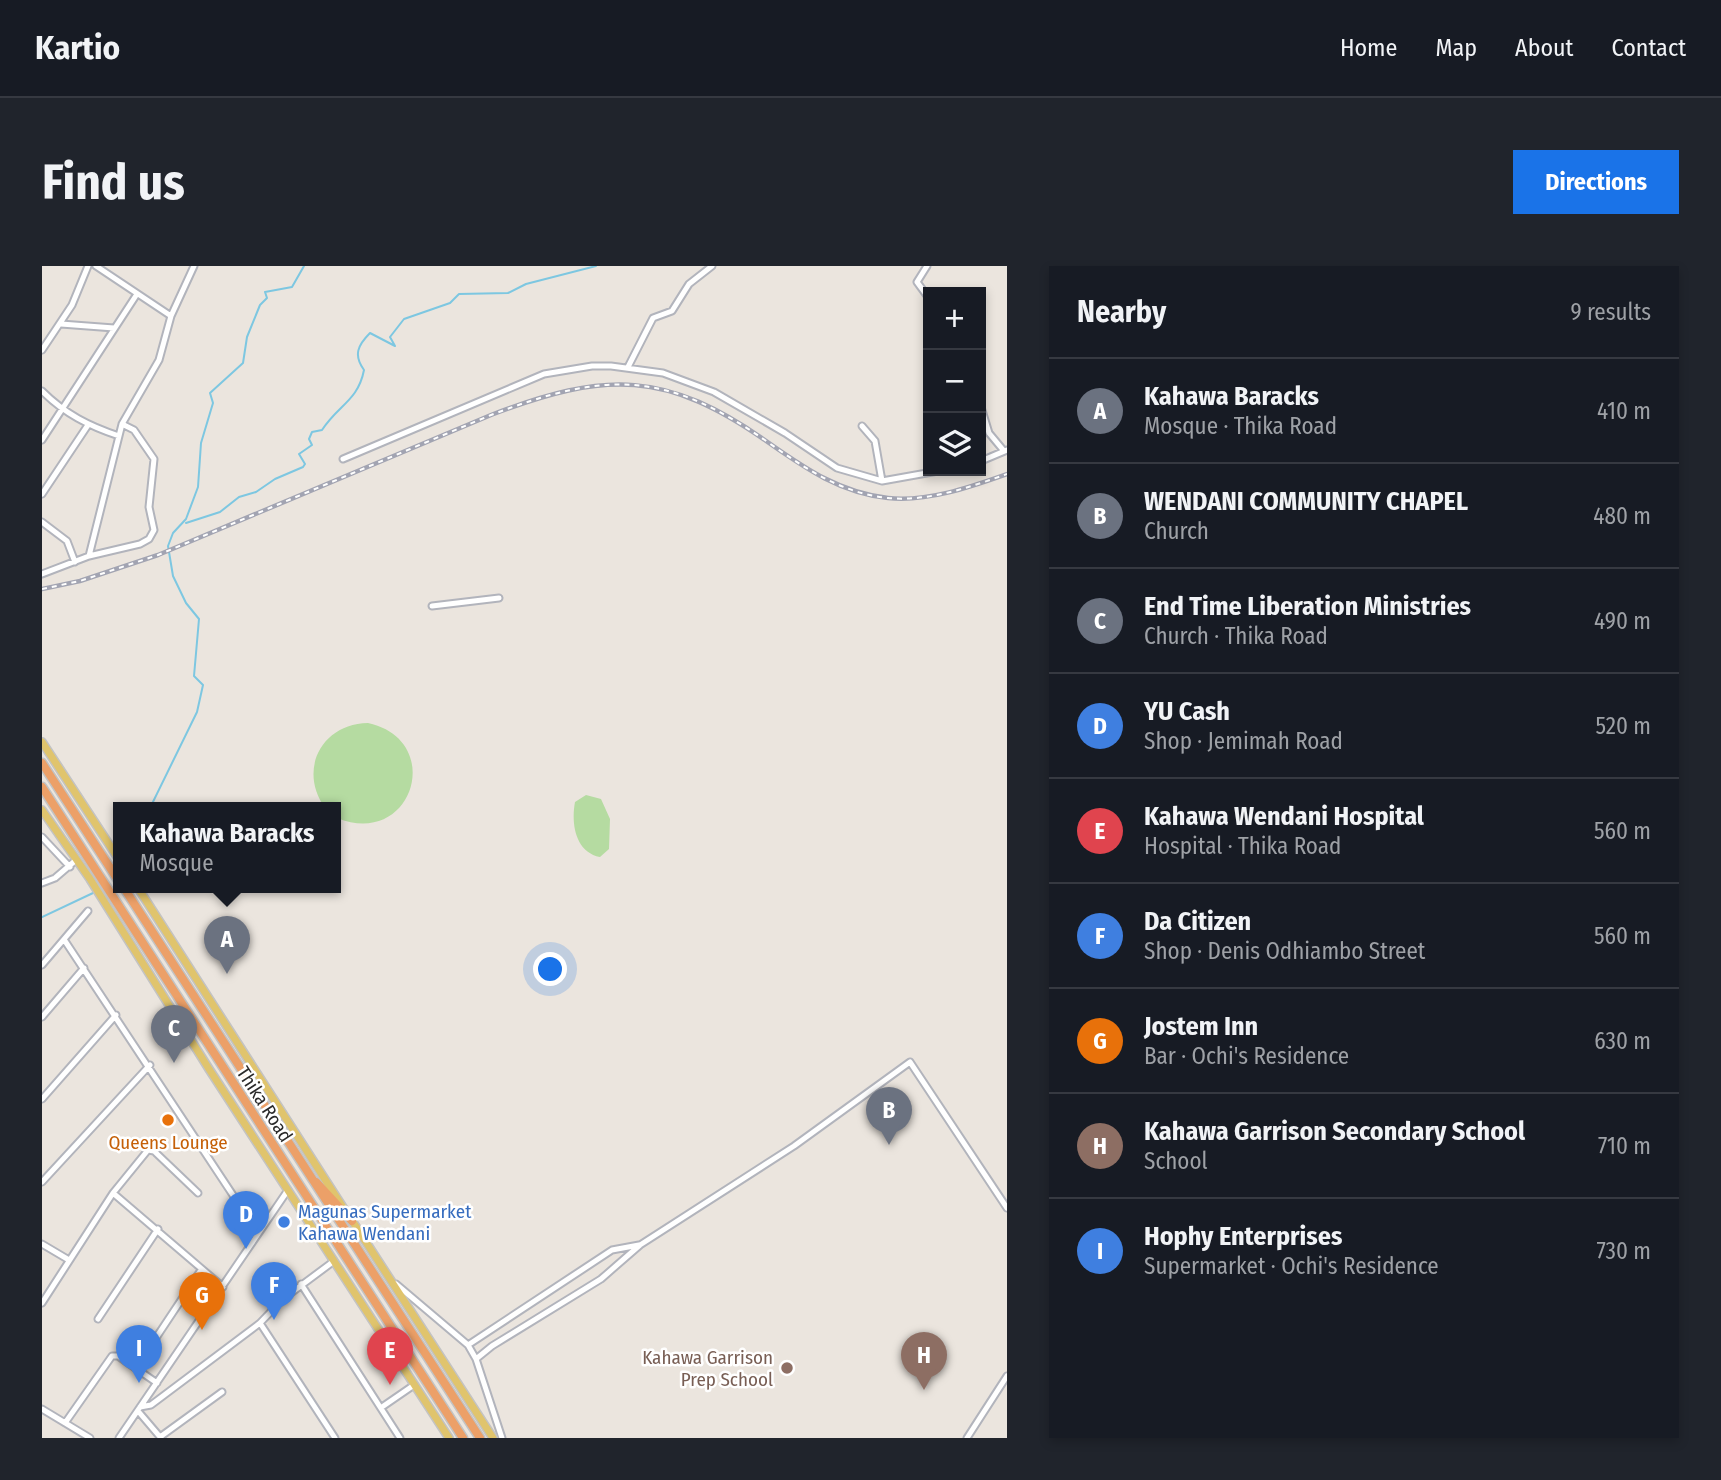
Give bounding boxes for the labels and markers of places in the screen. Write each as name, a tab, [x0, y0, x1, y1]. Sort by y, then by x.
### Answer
pin: A	[204, 916, 250, 974]
pin: C	[151, 1005, 197, 1063]
pin: B	[866, 1087, 912, 1145]
marker: Queens Lounge	[160, 1112, 176, 1128]
place label: Queens Lounge	[108, 1131, 228, 1154]
pin: D	[223, 1191, 269, 1249]
place label: Magunas Supermarket Kahawa Wendani	[298, 1200, 472, 1245]
marker: Magunas Supermarket Kahawa Wendani	[276, 1214, 292, 1230]
pin: F	[251, 1262, 297, 1320]
pin: G	[179, 1272, 225, 1330]
pin: I	[116, 1325, 162, 1383]
pin: E	[367, 1327, 413, 1385]
pin: H	[901, 1332, 947, 1390]
place label: Kahawa Garrison Prep School	[642, 1346, 773, 1391]
marker: Kahawa Garrison Prep School	[779, 1360, 795, 1376]

